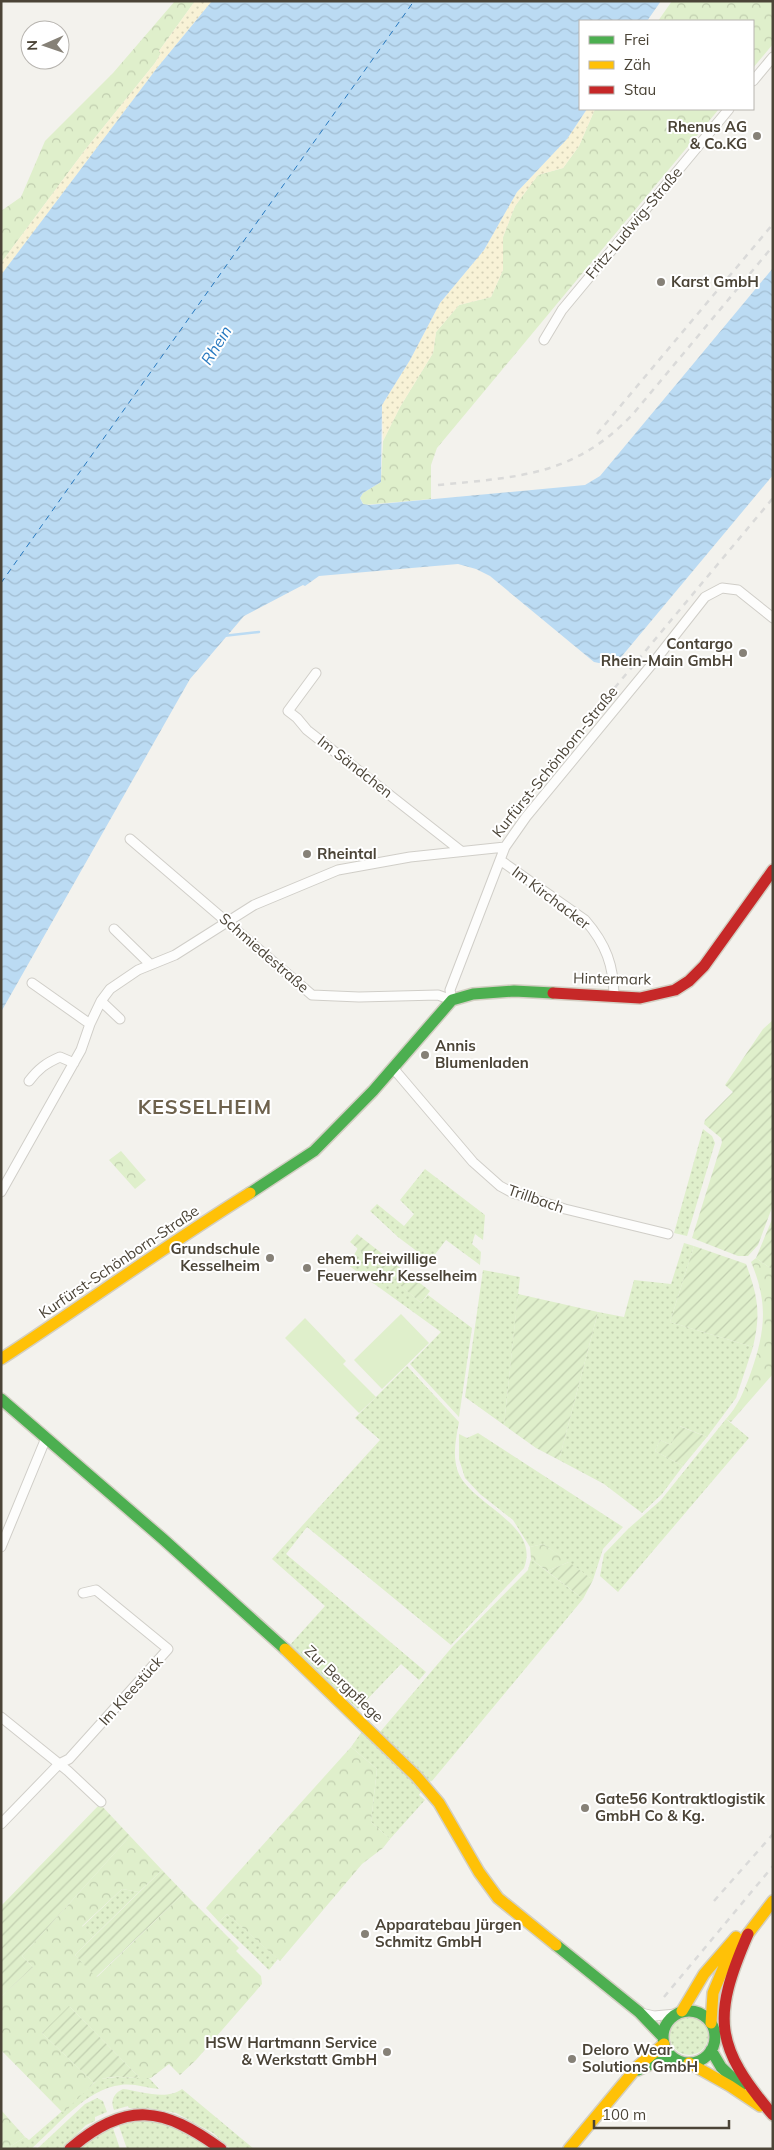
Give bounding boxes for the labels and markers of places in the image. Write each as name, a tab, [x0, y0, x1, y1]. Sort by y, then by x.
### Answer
place label: Rhenus AG & Co.KG	[667, 117, 747, 153]
marker: Rhenus AG & Co.KG	[751, 130, 763, 142]
place label: Karst GmbH	[671, 272, 759, 291]
marker: Karst GmbH	[655, 276, 667, 288]
place label: Contargo Rhein-Main GmbH	[601, 634, 733, 670]
marker: Contargo Rhein-Main GmbH	[737, 647, 749, 659]
place label: Rheintal	[317, 844, 377, 863]
marker: Rheintal	[301, 848, 313, 860]
place label: Annis Blumenladen	[435, 1036, 529, 1072]
marker: Annis Blumenladen	[419, 1049, 431, 1061]
place label: Grundschule Kesselheim	[171, 1239, 260, 1275]
place label: ehem. Freiwillige Feuerwehr Kesselheim	[317, 1249, 477, 1285]
marker: Grundschule Kesselheim	[264, 1252, 276, 1264]
marker: ehem. Freiwillige Feuerwehr Kesselheim	[301, 1262, 313, 1274]
place label: Gate56 Kontraktlogistik GmbH Co & Kg.	[595, 1789, 766, 1825]
marker: Gate56 Kontraktlogistik GmbH Co & Kg.	[579, 1802, 591, 1814]
place label: Apparatebau Jürgen Schmitz GmbH	[375, 1915, 522, 1951]
marker: Apparatebau Jürgen Schmitz GmbH	[359, 1928, 371, 1940]
place label: HSW Hartmann Service & Werkstatt GmbH	[205, 2033, 377, 2069]
place label: Deloro Wear Solutions GmbH	[582, 2040, 698, 2076]
marker: HSW Hartmann Service & Werkstatt GmbH	[381, 2046, 393, 2058]
marker: Deloro Wear Solutions GmbH	[566, 2053, 578, 2065]

